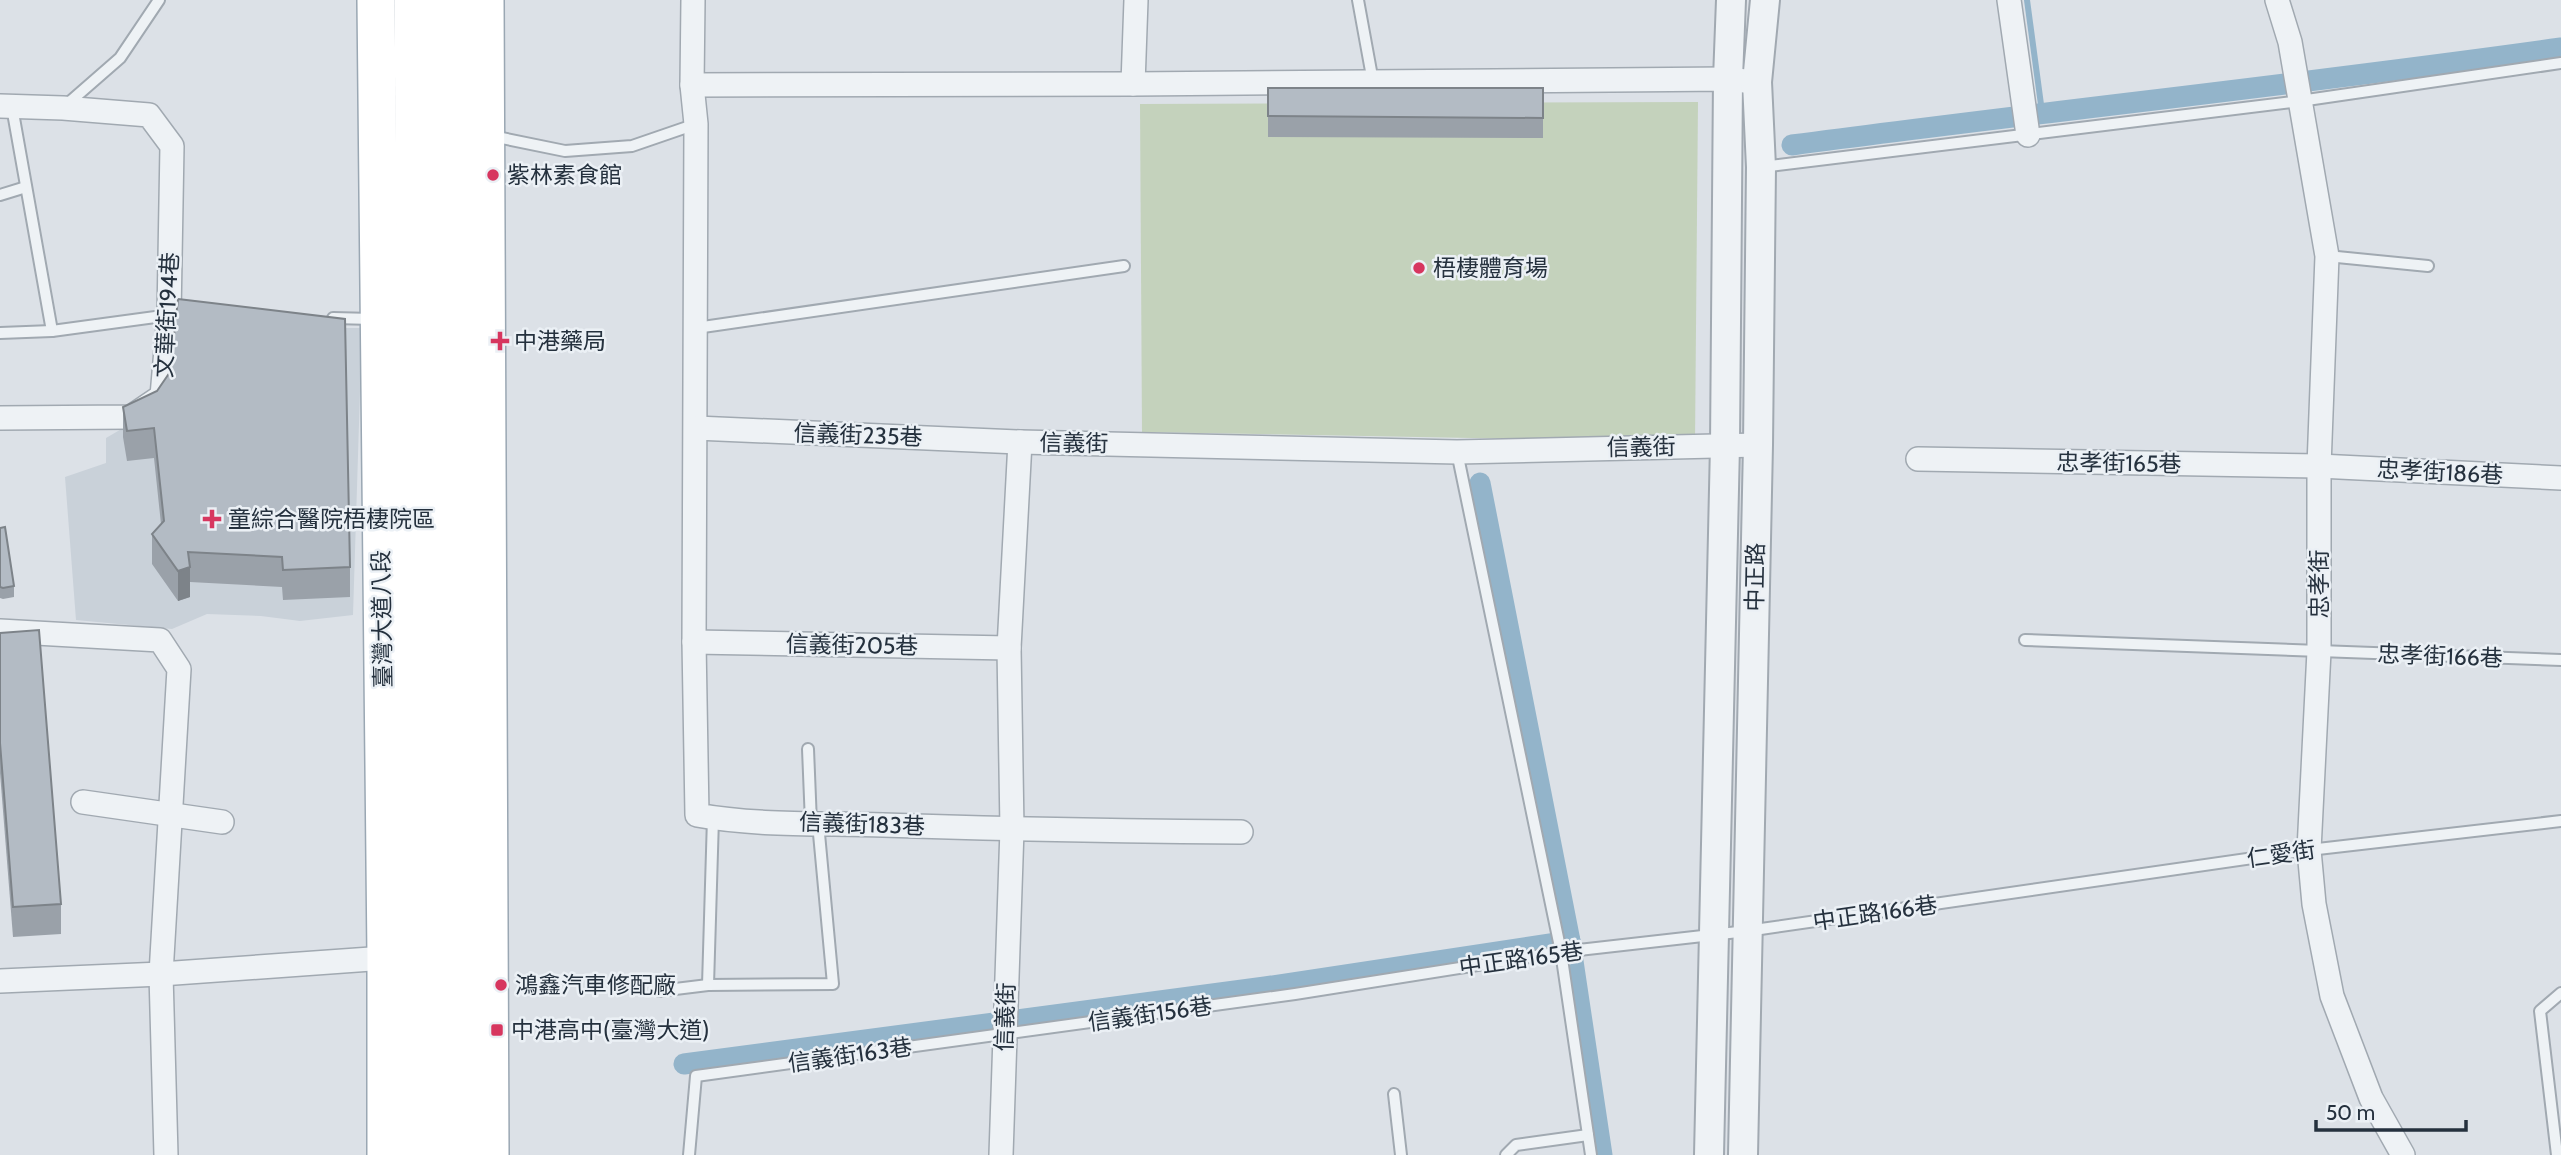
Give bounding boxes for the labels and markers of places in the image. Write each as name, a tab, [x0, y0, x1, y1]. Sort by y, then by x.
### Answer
place label: 紫林素食館	[507, 161, 622, 189]
marker: 紫林素食館	[485, 167, 501, 183]
place label: 梧棲體育場	[1433, 254, 1548, 282]
marker: 梧棲體育場	[1411, 260, 1427, 276]
place label: 中港藥局	[514, 327, 606, 355]
marker: 中港藥局	[492, 333, 508, 349]
place label: 童綜合醫院梧棲院區	[228, 505, 435, 533]
marker: 童綜合醫院梧棲院區	[202, 509, 222, 529]
place label: 鴻鑫汽車修配廠	[515, 971, 676, 999]
marker: 鴻鑫汽車修配廠	[493, 977, 509, 993]
place label: 中港高中(臺灣大道)	[511, 1016, 709, 1044]
marker: 中港高中(臺灣大道)	[489, 1022, 505, 1038]

